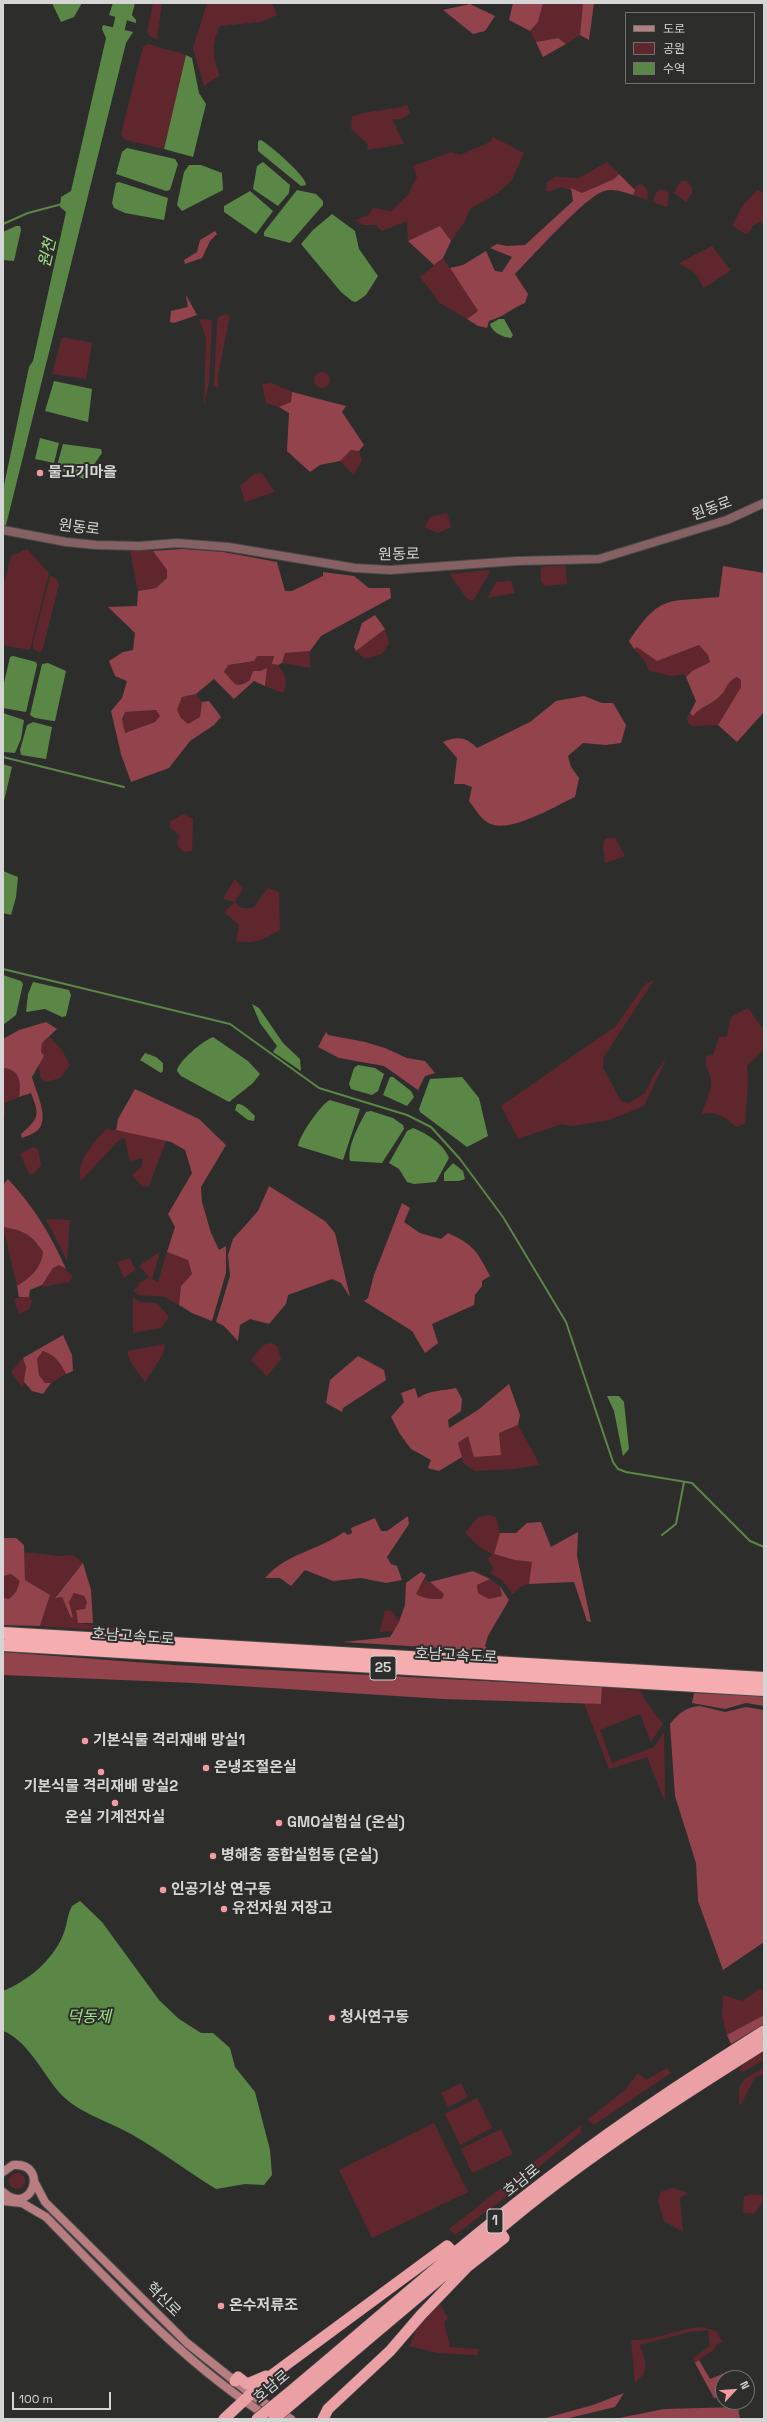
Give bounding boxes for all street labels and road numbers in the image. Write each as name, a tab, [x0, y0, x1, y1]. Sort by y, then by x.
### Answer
street label: 원동로	[689, 493, 735, 525]
street label: 원동로	[57, 517, 101, 539]
street label: 원동로	[378, 546, 420, 564]
street label: 호남고속도로	[91, 1625, 175, 1649]
street label: 호남고속도로	[414, 1645, 498, 1667]
road number: 25	[370, 1656, 396, 1680]
street label: 호남로	[500, 2161, 544, 2201]
road number: 1	[487, 2209, 503, 2233]
street label: 혁신로	[142, 2279, 184, 2321]
street label: 호남로	[250, 2367, 294, 2407]

